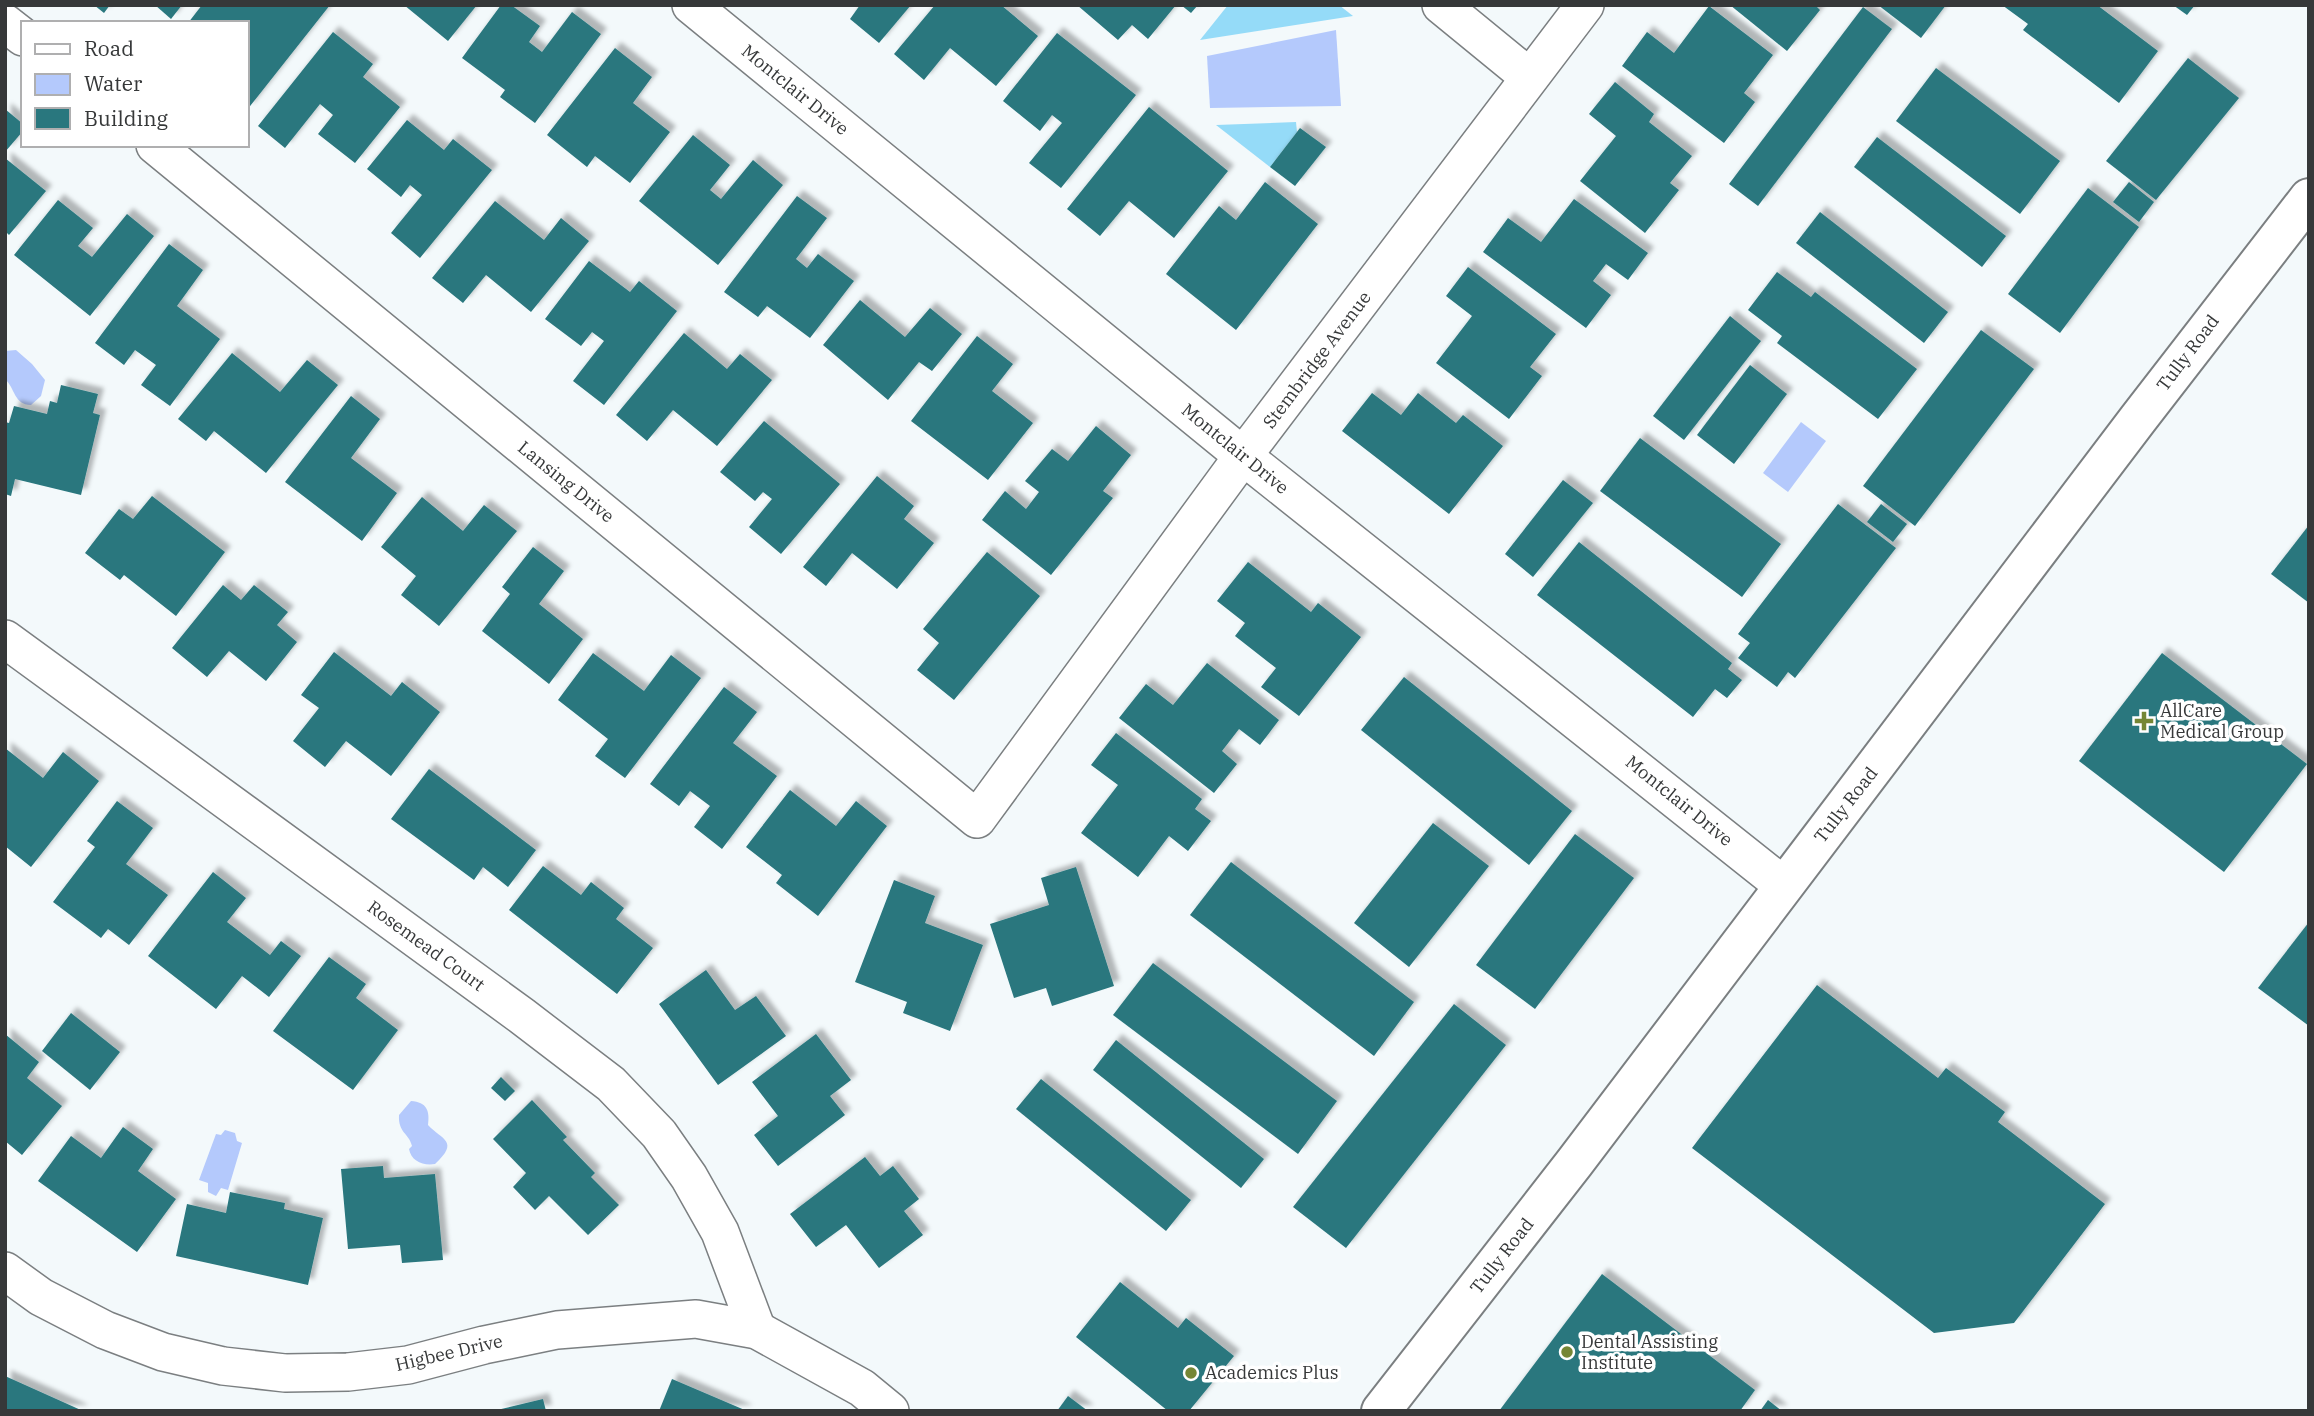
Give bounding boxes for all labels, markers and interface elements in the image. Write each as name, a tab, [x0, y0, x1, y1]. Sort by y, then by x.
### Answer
legend	[21, 21, 248, 147]
text: Road	[84, 34, 134, 62]
street label: Montclair Drive	[737, 39, 854, 140]
text: Water	[84, 69, 143, 97]
text: Building	[84, 104, 169, 132]
street label: Stembridge Avenue	[1258, 287, 1376, 433]
street label: Tully Road	[2151, 310, 2224, 396]
street label: Montclair Drive	[1177, 398, 1294, 499]
street label: Lansing Drive	[513, 436, 619, 527]
place label: AllCare Medical Group	[2160, 699, 2284, 743]
marker: AllCare Medical Group	[2134, 711, 2154, 731]
street label: Montclair Drive	[1621, 750, 1738, 851]
street label: Tully Road	[1809, 762, 1882, 847]
street label: Rosemead Court	[363, 895, 490, 996]
street label: Tully Road	[1465, 1213, 1538, 1298]
street label: Higbee Drive	[393, 1329, 505, 1376]
place label: Dental Assisting Institute	[1581, 1330, 1718, 1374]
marker: Dental Assisting Institute	[1559, 1344, 1575, 1360]
place label: Academics Plus	[1205, 1361, 1339, 1384]
marker: Academics Plus	[1183, 1365, 1199, 1381]

